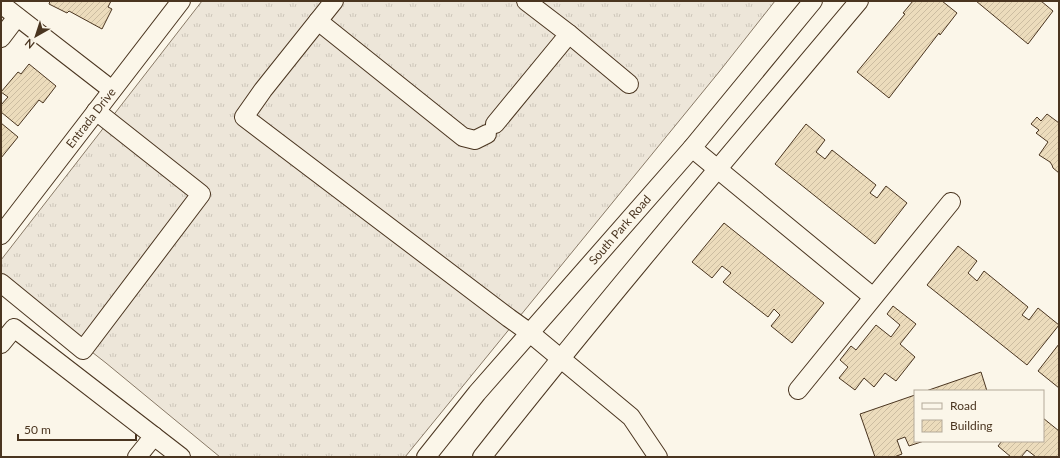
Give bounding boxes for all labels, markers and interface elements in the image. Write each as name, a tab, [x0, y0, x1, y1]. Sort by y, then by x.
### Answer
north arrow	[16, 16, 56, 56]
text: N	[22, 36, 37, 52]
street label: Entrada Drive	[62, 85, 119, 151]
street label: South Park Road	[585, 192, 654, 267]
legend	[914, 390, 1044, 442]
text: Road	[950, 398, 977, 413]
scale bar	[18, 416, 136, 442]
text: Building	[950, 418, 993, 433]
text: 50 m	[24, 422, 51, 437]

